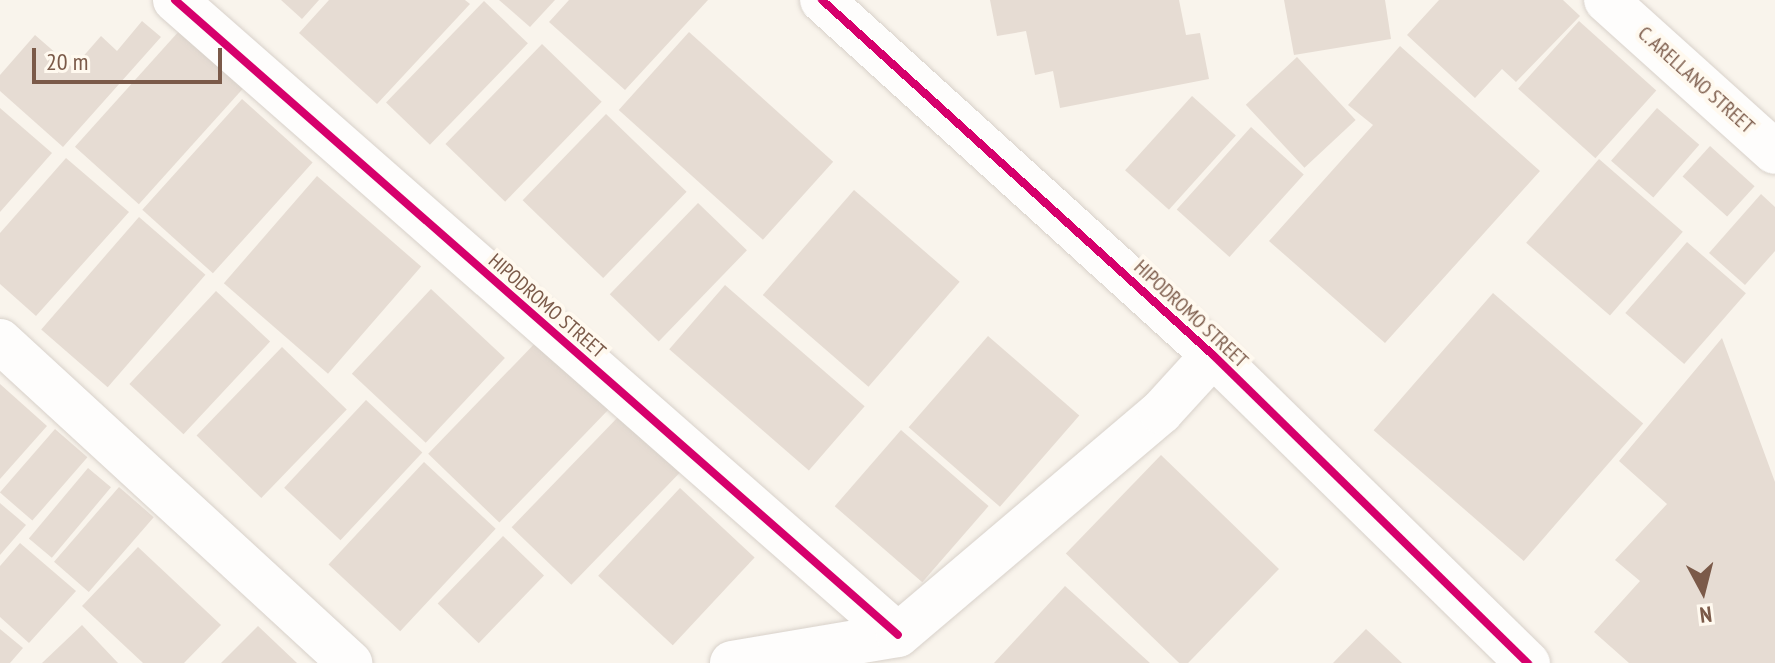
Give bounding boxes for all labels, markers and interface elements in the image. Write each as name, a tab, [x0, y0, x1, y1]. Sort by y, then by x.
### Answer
street label: C. ARELLANO STREET	[1632, 21, 1760, 139]
scale bar	[36, 32, 226, 82]
text: 20 m	[46, 46, 88, 77]
street label: HIPODROMO STREET	[484, 249, 610, 363]
street label: HIPODROMO STREET	[1129, 255, 1253, 373]
north arrow	[1663, 551, 1743, 631]
text: N	[1698, 600, 1714, 629]

